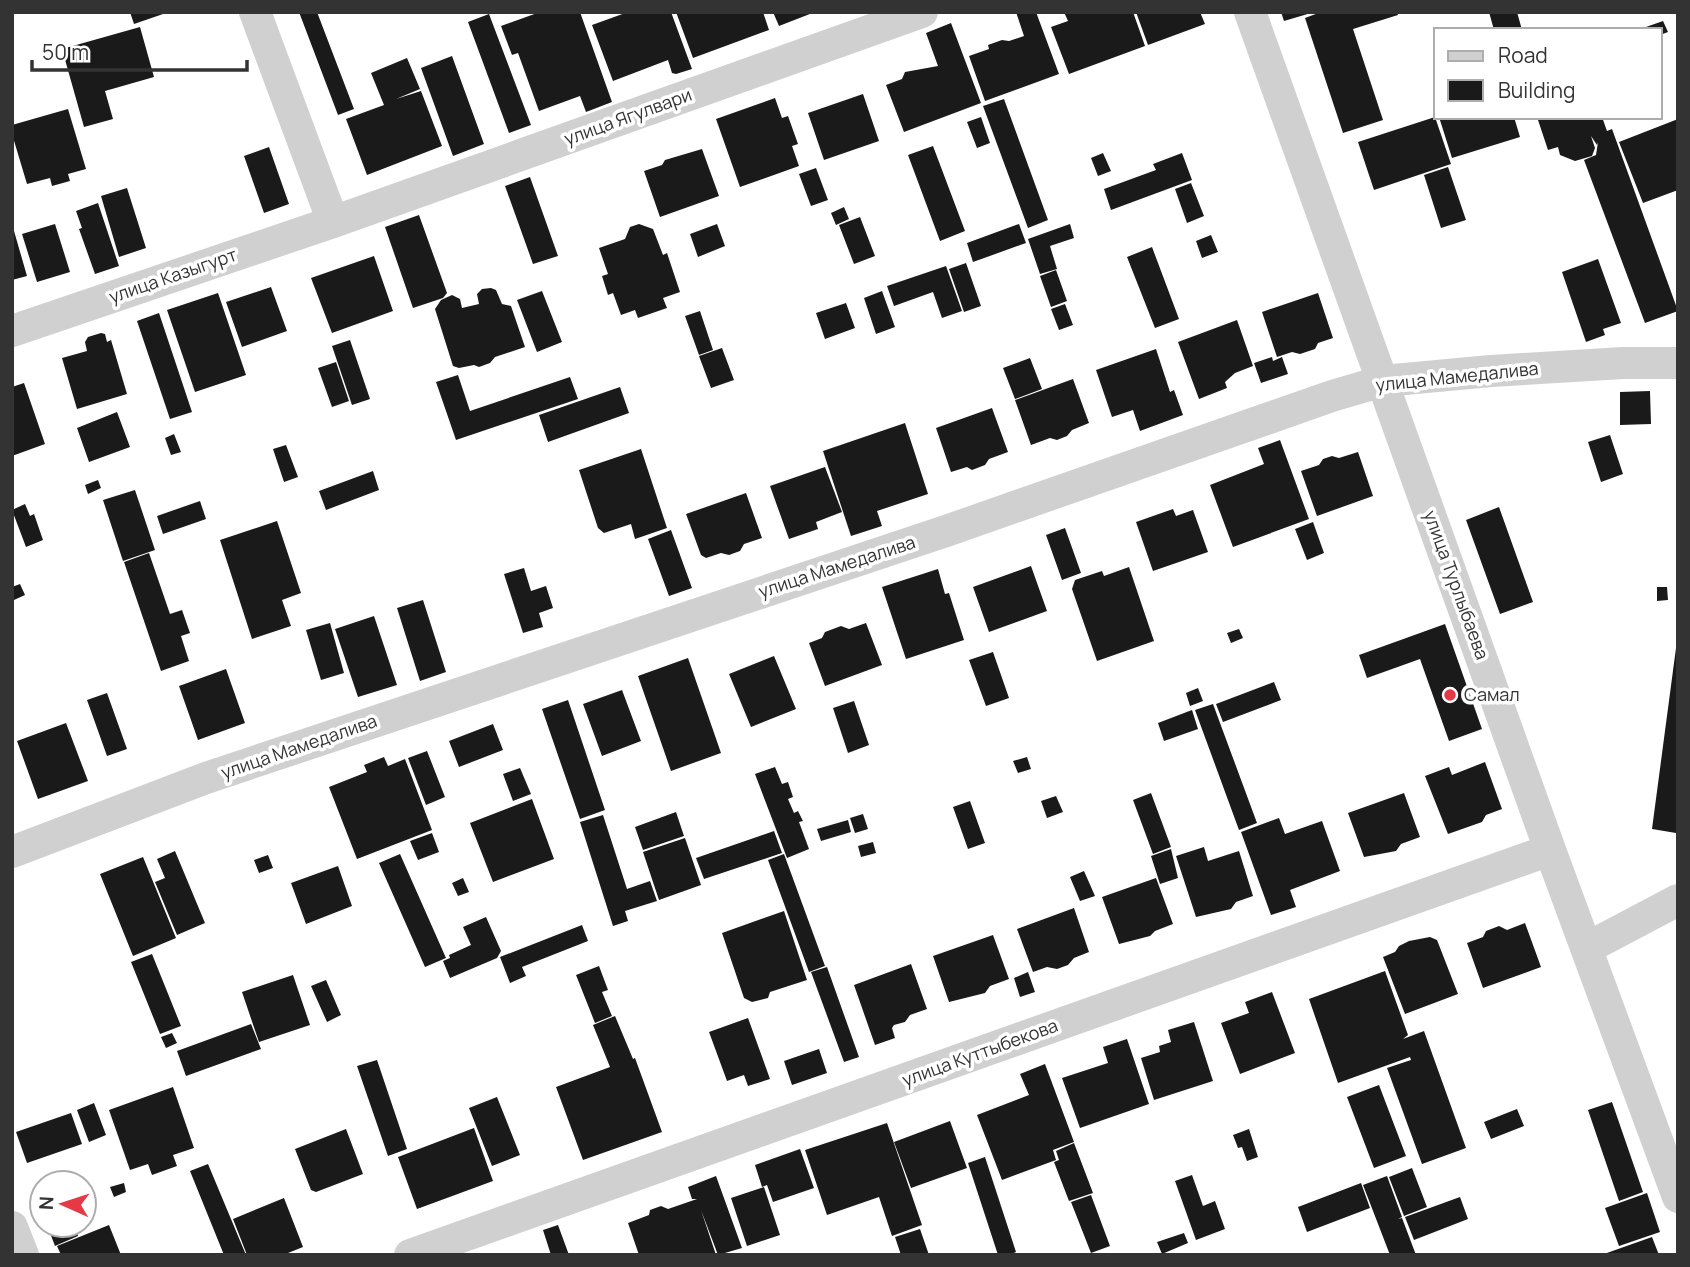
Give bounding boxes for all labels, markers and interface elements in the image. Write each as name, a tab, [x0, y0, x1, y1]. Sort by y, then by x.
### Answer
scale bar	[32, 28, 247, 72]
legend	[1434, 28, 1662, 119]
text: 50 m	[42, 38, 89, 66]
text: Road	[1498, 41, 1548, 69]
text: Building	[1498, 76, 1575, 104]
street label: улица Ягулвари	[561, 82, 695, 150]
street label: улица Казыгурт	[105, 242, 240, 308]
street label: улица Мамедалива	[1374, 356, 1539, 396]
street label: улица Турлыбаева	[1419, 507, 1495, 663]
street label: улица Мамедалива	[755, 529, 918, 603]
place label: Самал	[1464, 682, 1520, 706]
marker: Самал	[1442, 687, 1458, 703]
street label: улица Мамедалива	[217, 708, 380, 784]
street label: улица Куттыбекова	[898, 1013, 1061, 1091]
north arrow	[28, 1169, 98, 1239]
text: N	[33, 1196, 59, 1211]

